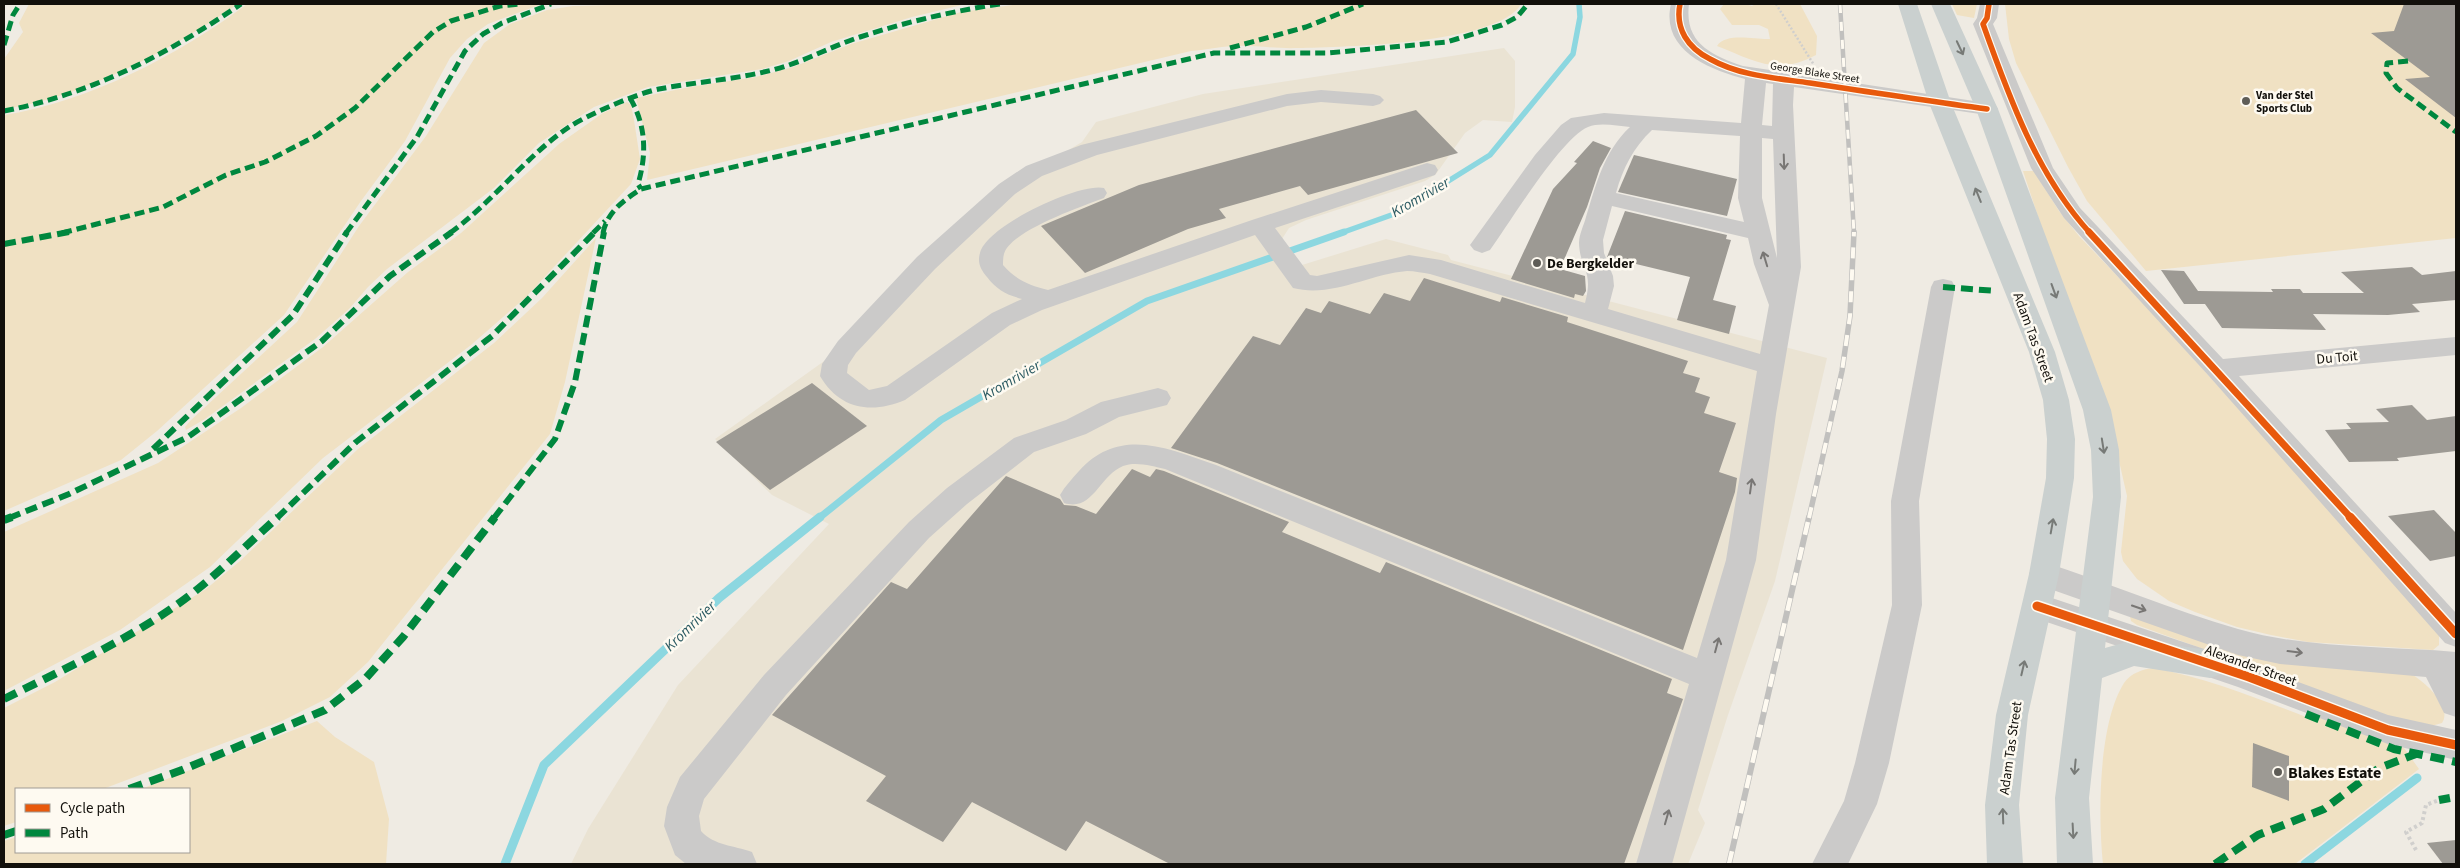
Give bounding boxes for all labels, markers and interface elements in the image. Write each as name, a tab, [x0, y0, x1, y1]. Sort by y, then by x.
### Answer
one-way arrow	[1955, 40, 1965, 55]
street label: George Blake Street	[1769, 58, 1861, 87]
place label: Van der Stel Sports Club	[2255, 88, 2314, 116]
marker: Van der Stel Sports Club	[2240, 95, 2252, 107]
one-way arrow	[1779, 154, 1789, 170]
water label: Kromrivier	[1387, 172, 1454, 223]
one-way arrow	[1973, 187, 1982, 203]
one-way arrow	[1759, 252, 1769, 268]
place label: De Bergkelder	[1547, 254, 1634, 274]
marker: De Bergkelder	[1531, 257, 1543, 269]
one-way arrow	[2050, 283, 2059, 299]
street label: Adam Tas Street	[2008, 290, 2059, 385]
street label: Du Toit	[2316, 346, 2359, 370]
water label: Kromrivier	[978, 355, 1045, 406]
one-way arrow	[2099, 437, 2109, 453]
one-way arrow	[1747, 478, 1757, 494]
one-way arrow	[2047, 519, 2057, 535]
water label: Kromrivier	[660, 596, 721, 656]
one-way arrow	[2131, 604, 2147, 613]
one-way arrow	[1713, 637, 1723, 653]
street label: Alexander Street	[2202, 640, 2300, 692]
one-way arrow	[2287, 647, 2303, 657]
one-way arrow	[2019, 661, 2028, 677]
street label: Adam Tas Street	[1995, 700, 2027, 796]
one-way arrow	[2070, 759, 2079, 775]
place label: Blakes Estate	[2288, 762, 2381, 784]
marker: Blakes Estate	[2272, 766, 2284, 778]
legend	[15, 788, 190, 853]
text: Cycle path	[60, 798, 125, 819]
one-way arrow	[1998, 808, 2008, 824]
one-way arrow	[1663, 810, 1673, 826]
text: Path	[60, 823, 88, 844]
one-way arrow	[2069, 823, 2078, 839]

